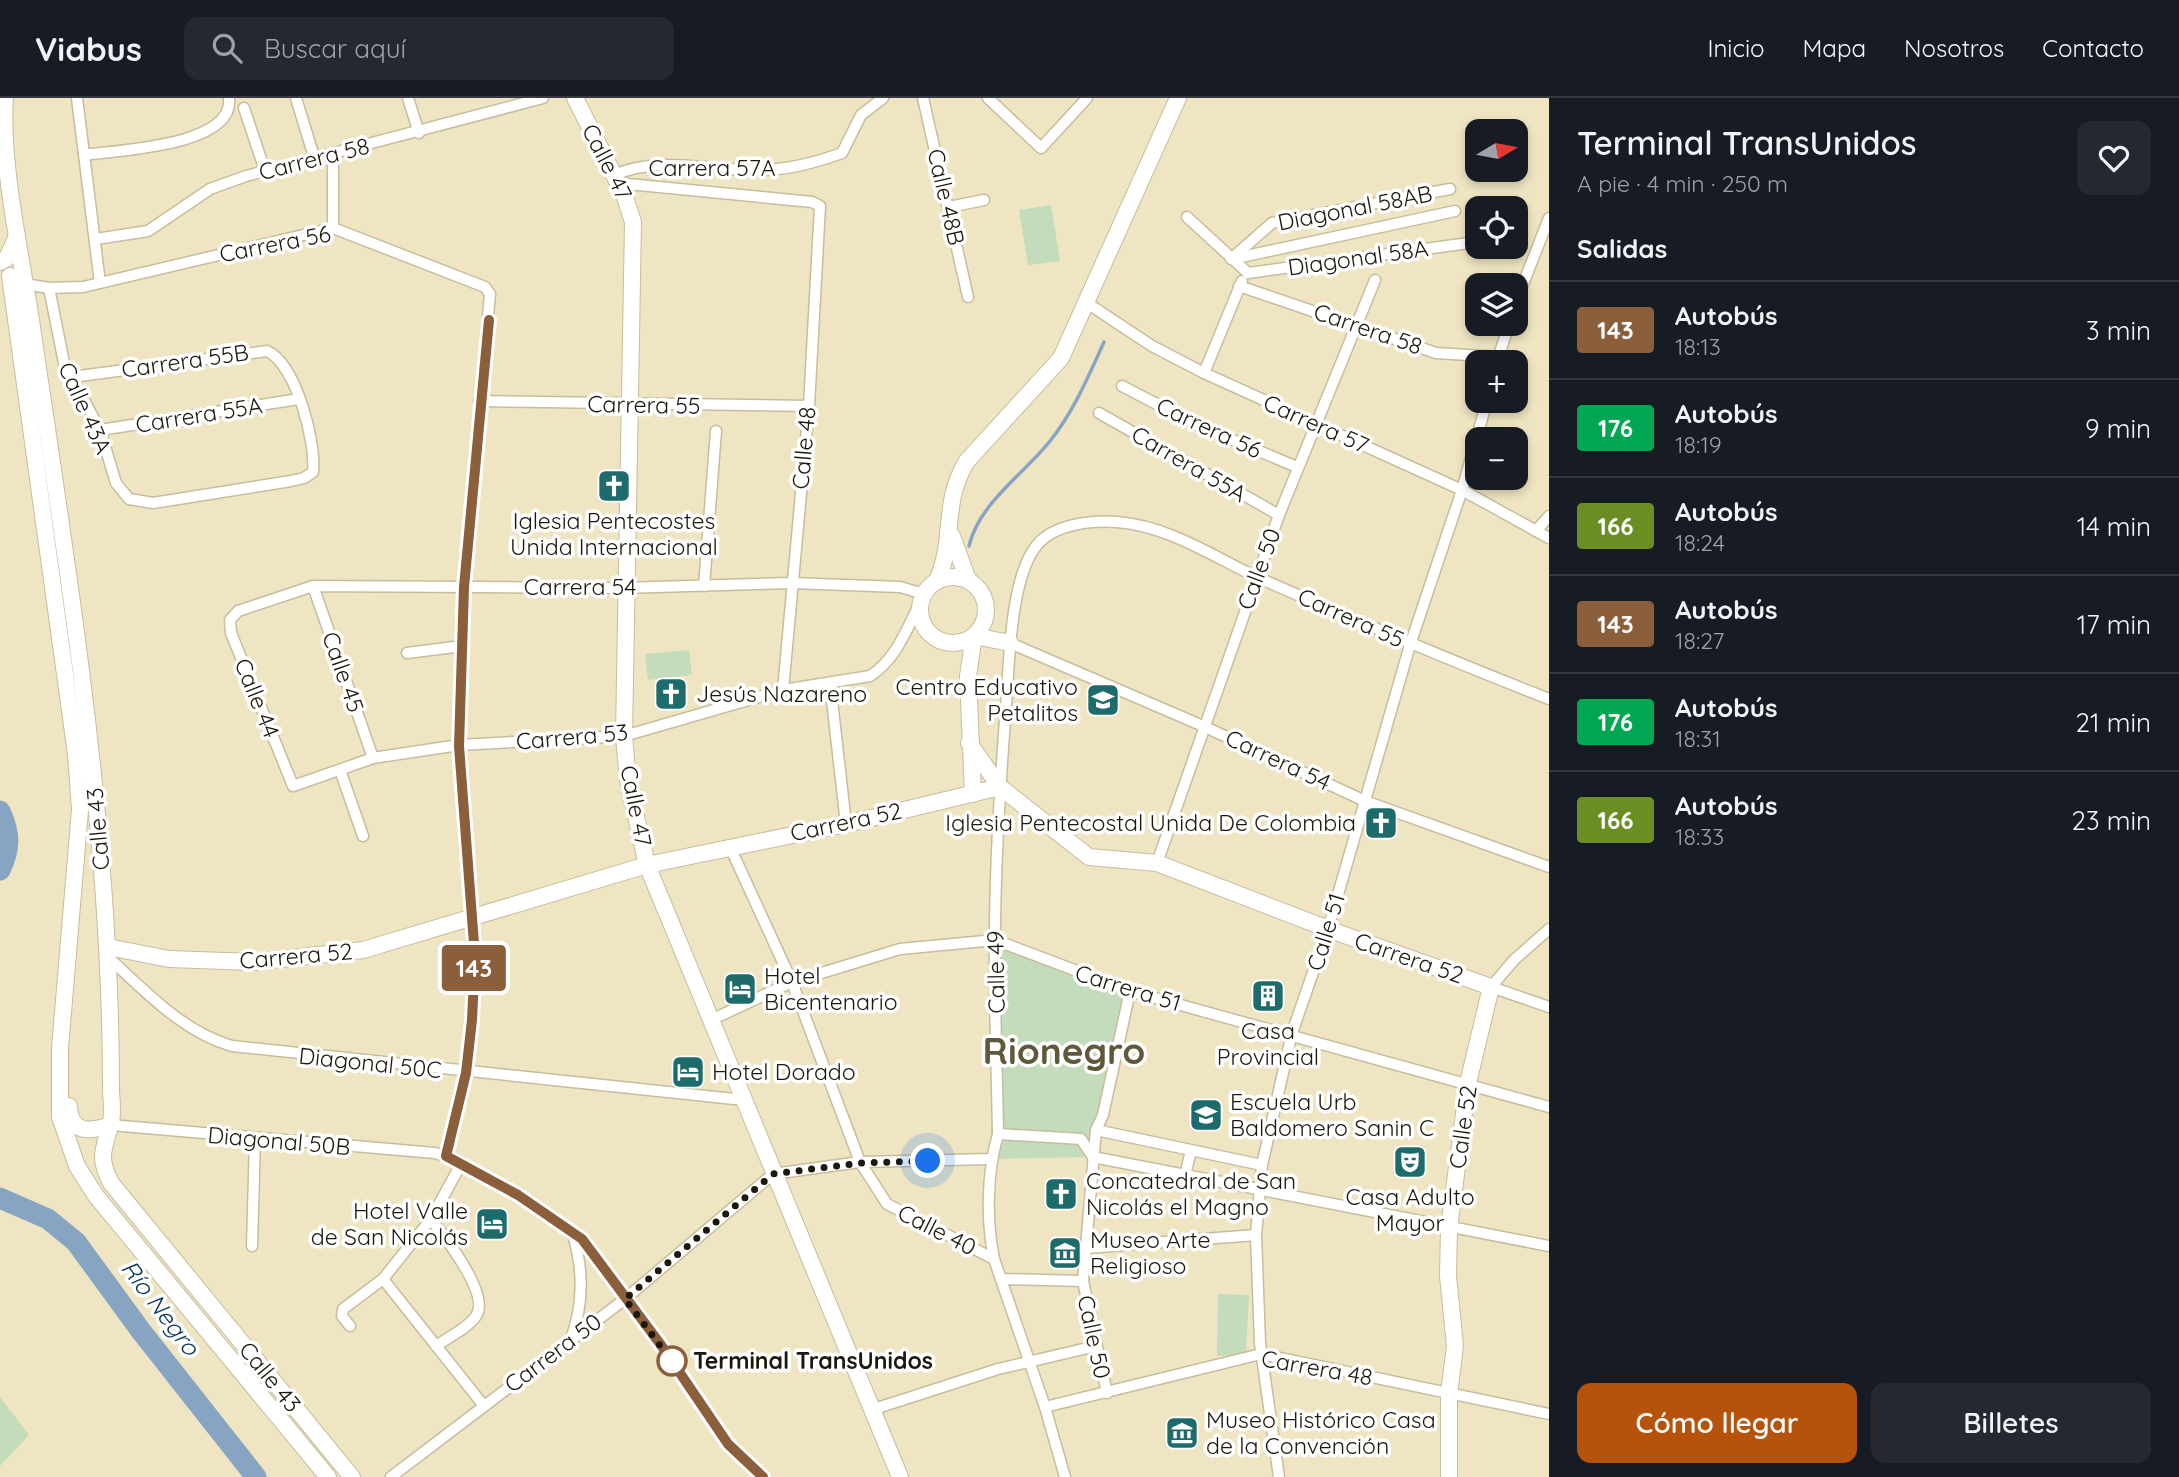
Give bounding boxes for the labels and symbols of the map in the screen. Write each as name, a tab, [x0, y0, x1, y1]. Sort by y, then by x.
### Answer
street label: Calle 47	[576, 119, 639, 205]
north arrow	[1465, 119, 1528, 182]
street label: Carrera 58	[256, 131, 372, 186]
street label: Calle 48B	[921, 146, 972, 248]
street label: Carrera 57A	[648, 153, 776, 182]
street label: Diagonal 58AB	[1275, 178, 1435, 237]
street label: Carrera 56	[217, 219, 333, 269]
street label: Diagonal 58A	[1286, 233, 1430, 282]
street label: Carrera 58	[1310, 296, 1426, 361]
street label: Carrera 55B	[120, 337, 250, 384]
street label: Calle 43A	[52, 357, 119, 458]
street label: Carrera 57	[1259, 387, 1374, 460]
street label: Carrera 55	[587, 389, 701, 420]
street label: Carrera 55A	[133, 390, 264, 439]
street label: Carrera 56	[1152, 391, 1266, 465]
street label: Calle 48	[785, 405, 822, 491]
street label: Carrera 55A	[1127, 419, 1252, 508]
church icon: Iglesia Pentecostes Unida Internacional	[595, 467, 633, 505]
place label: Iglesia Pentecostes Unida Internacional	[510, 506, 718, 561]
street label: Calle 50	[1230, 524, 1287, 614]
street label: Carrera 54	[524, 572, 636, 601]
street label: Carrera 55	[1294, 581, 1409, 654]
street label: Calle 45	[316, 628, 371, 716]
street label: Calle 44	[229, 654, 286, 742]
place label: Centro Educativo Petalitos	[896, 672, 1078, 727]
church icon: Jesús Nazareno	[652, 675, 690, 713]
place label: Jesús Nazareno	[696, 679, 867, 708]
school or university icon: Centro Educativo Petalitos	[1084, 681, 1122, 719]
street label: Carrera 53	[515, 717, 629, 756]
street label: Carrera 54	[1221, 723, 1335, 796]
street label: Calle 47	[614, 763, 659, 849]
street label: Calle 43	[79, 787, 116, 872]
street label: Carrera 52	[788, 796, 904, 847]
church icon: Iglesia Pentecostal Unida De Colombia	[1362, 804, 1400, 842]
place label: Iglesia Pentecostal Unida De Colombia	[945, 808, 1356, 837]
street label: Calle 51	[1300, 890, 1351, 974]
street label: Carrera 52	[1351, 925, 1467, 990]
street label: Calle 49	[980, 930, 1011, 1014]
street label: Carrera 52	[238, 936, 354, 975]
line badge: 143	[434, 945, 514, 991]
street label: Carrera 51	[1072, 958, 1185, 1017]
place label: Hotel Bicentenario	[764, 961, 898, 1016]
hotel icon: Hotel Bicentenario	[721, 970, 759, 1008]
building icon: Casa Provincial	[1249, 977, 1287, 1015]
place label: Casa Provincial	[1217, 1016, 1319, 1071]
district label: Rionegro	[983, 1027, 1145, 1073]
street label: Diagonal 50C	[297, 1041, 443, 1084]
hotel icon: Hotel Dorado	[669, 1053, 707, 1091]
place label: Hotel Dorado	[712, 1057, 856, 1086]
street label: Calle 52	[1442, 1083, 1483, 1170]
place label: Escuela Urb Baldomero Sanin C	[1230, 1087, 1434, 1142]
school or university icon: Escuela Urb Baldomero Sanin C	[1187, 1096, 1225, 1134]
street label: Diagonal 50B	[206, 1120, 352, 1161]
your location	[910, 1143, 945, 1178]
theatre icon: Casa Adulto Mayor	[1391, 1143, 1429, 1181]
place label: Concatedral de San Nicolás el Magno	[1086, 1166, 1296, 1221]
church icon: Concatedral de San Nicolás el Magno	[1042, 1175, 1080, 1213]
place label: Casa Adulto Mayor	[1345, 1182, 1475, 1237]
place label: Hotel Valle de San Nicolás	[311, 1196, 468, 1251]
street label: Calle 40	[893, 1197, 981, 1262]
hotel icon: Hotel Valle de San Nicolás	[473, 1205, 511, 1243]
place label: Museo Arte Religioso	[1090, 1225, 1210, 1280]
museum icon: Museo Arte Religioso	[1046, 1234, 1084, 1272]
water label: Río Negro	[115, 1254, 207, 1362]
street label: Calle 50	[1071, 1292, 1117, 1381]
street label: Carrera 50	[498, 1307, 607, 1399]
street label: Calle 43	[233, 1335, 308, 1418]
street label: Carrera 48	[1259, 1343, 1375, 1392]
marker: Terminal TransUnidos	[657, 1346, 687, 1376]
place label: Terminal TransUnidos	[693, 1346, 933, 1375]
place label: Museo Histórico Casa de la Convención	[1206, 1405, 1436, 1460]
museum icon: Museo Histórico Casa de la Convención	[1163, 1414, 1201, 1452]

